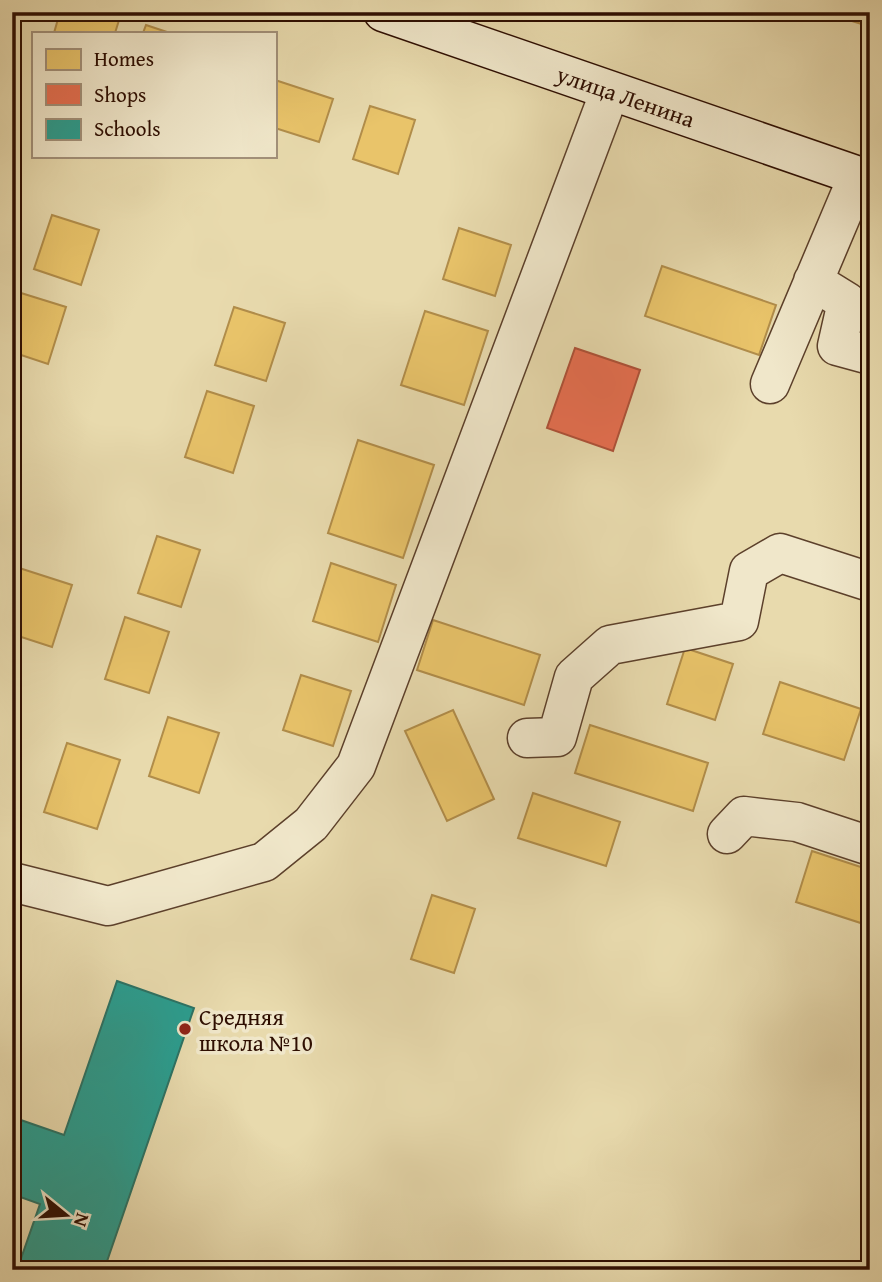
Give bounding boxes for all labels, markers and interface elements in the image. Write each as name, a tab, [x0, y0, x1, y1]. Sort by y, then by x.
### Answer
legend	[32, 32, 276, 158]
text: Homes	[94, 43, 154, 74]
street label: улица Ленина	[552, 56, 699, 135]
text: Shops	[94, 79, 146, 110]
text: Schools	[94, 113, 161, 144]
place label: Средняя школа №10	[199, 1000, 313, 1059]
marker: Средняя школа №10	[177, 1021, 193, 1037]
north arrow	[32, 1180, 102, 1250]
text: N	[67, 1210, 97, 1231]

